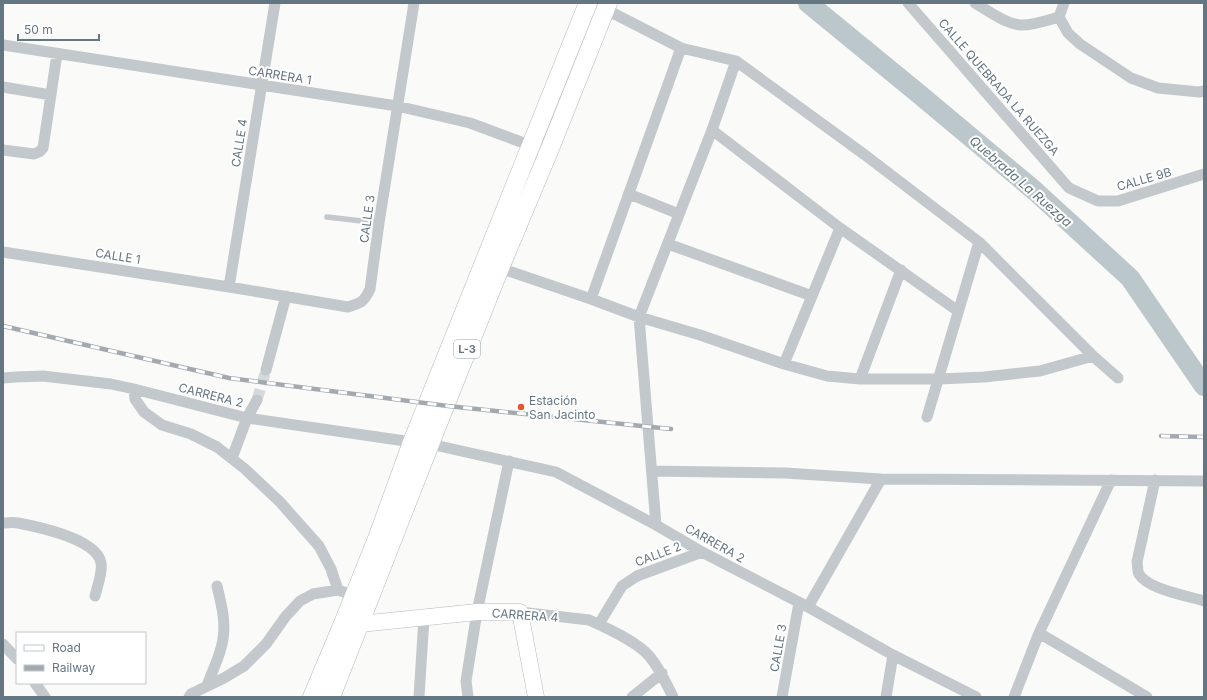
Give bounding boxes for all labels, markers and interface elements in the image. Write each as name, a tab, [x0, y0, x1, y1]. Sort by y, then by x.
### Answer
street label: CALLE QUEBRADA LA RUEZGA	[935, 15, 1063, 159]
scale bar	[18, 16, 99, 42]
text: 50 m	[24, 22, 53, 37]
street label: CARRERA 1	[247, 63, 313, 87]
street label: CALLE 4	[228, 118, 250, 168]
water label: Quebrada La Ruezga	[966, 132, 1076, 230]
street label: CALLE 9B	[1115, 164, 1173, 194]
street label: CALLE 3	[356, 194, 378, 244]
street label: CALLE 1	[94, 245, 142, 267]
road number: L-3	[454, 340, 480, 358]
street label: CARRERA 2	[177, 380, 245, 410]
place label: Estación San Jacinto	[529, 393, 595, 422]
marker: Estación San Jacinto	[516, 402, 526, 412]
street label: CARRERA 2	[682, 520, 748, 566]
street label: CALLE 2	[633, 538, 683, 570]
street label: CARRERA 4	[491, 605, 559, 625]
street label: CALLE 3	[766, 623, 790, 673]
legend	[16, 632, 146, 684]
text: Road	[52, 640, 81, 655]
text: Railway	[52, 660, 96, 675]

